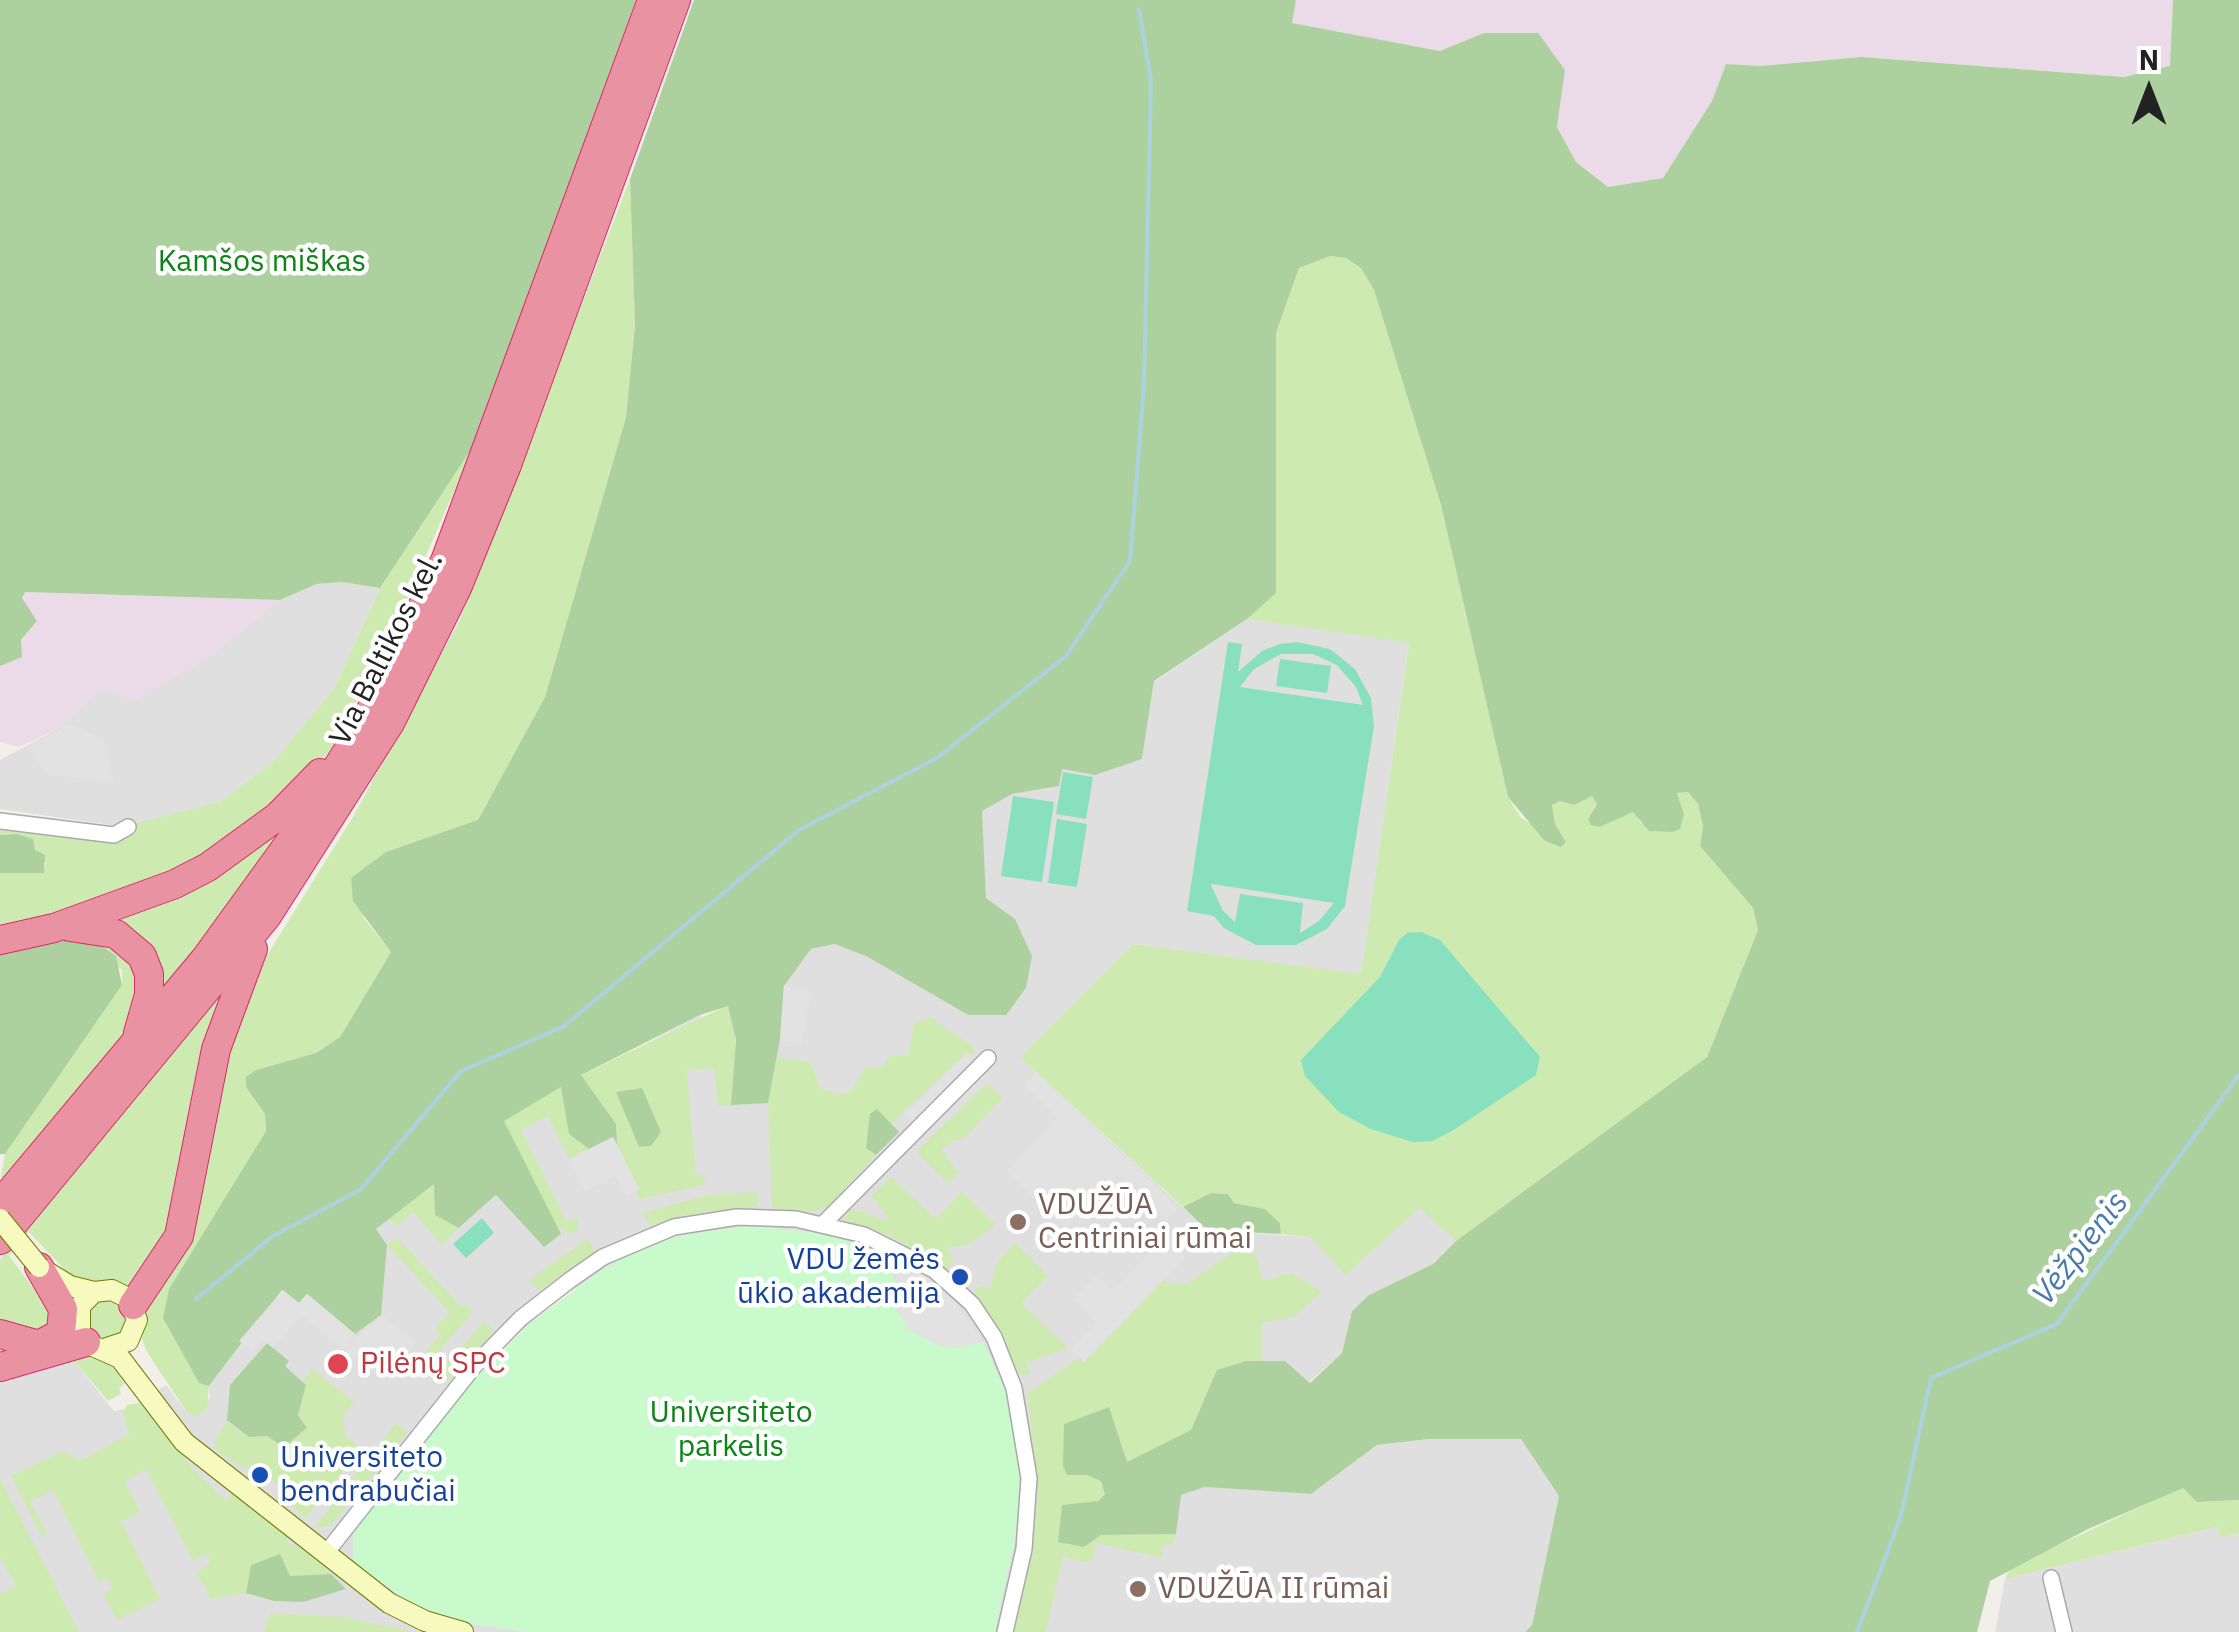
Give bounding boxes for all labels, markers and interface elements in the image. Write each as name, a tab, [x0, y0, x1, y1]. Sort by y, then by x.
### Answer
north arrow	[2099, 40, 2199, 140]
text: N	[2139, 41, 2159, 78]
park label: Kamšos miškas	[158, 244, 366, 280]
street label: Via Baltikos kel.	[323, 546, 451, 752]
water label: Vėžpienis	[2025, 1185, 2137, 1313]
place label: VDUŽŪA Centriniai rūmai	[1038, 1187, 1252, 1258]
marker: VDUŽŪA Centriniai rūmai	[1007, 1211, 1029, 1233]
place label: VDU žemės ūkio akademija	[737, 1242, 940, 1312]
marker: VDU žemės ūkio akademija	[949, 1266, 971, 1288]
place label: Pilėnų SPC	[360, 1346, 506, 1382]
marker: Pilėnų SPC	[325, 1351, 351, 1377]
park label: Universiteto parkelis	[649, 1395, 813, 1466]
place label: Universiteto bendrabučiai	[280, 1440, 456, 1510]
marker: Universiteto bendrabučiai	[249, 1464, 271, 1486]
place label: VDUŽŪA II rūmai	[1158, 1571, 1389, 1607]
marker: VDUŽŪA II rūmai	[1127, 1578, 1149, 1600]

